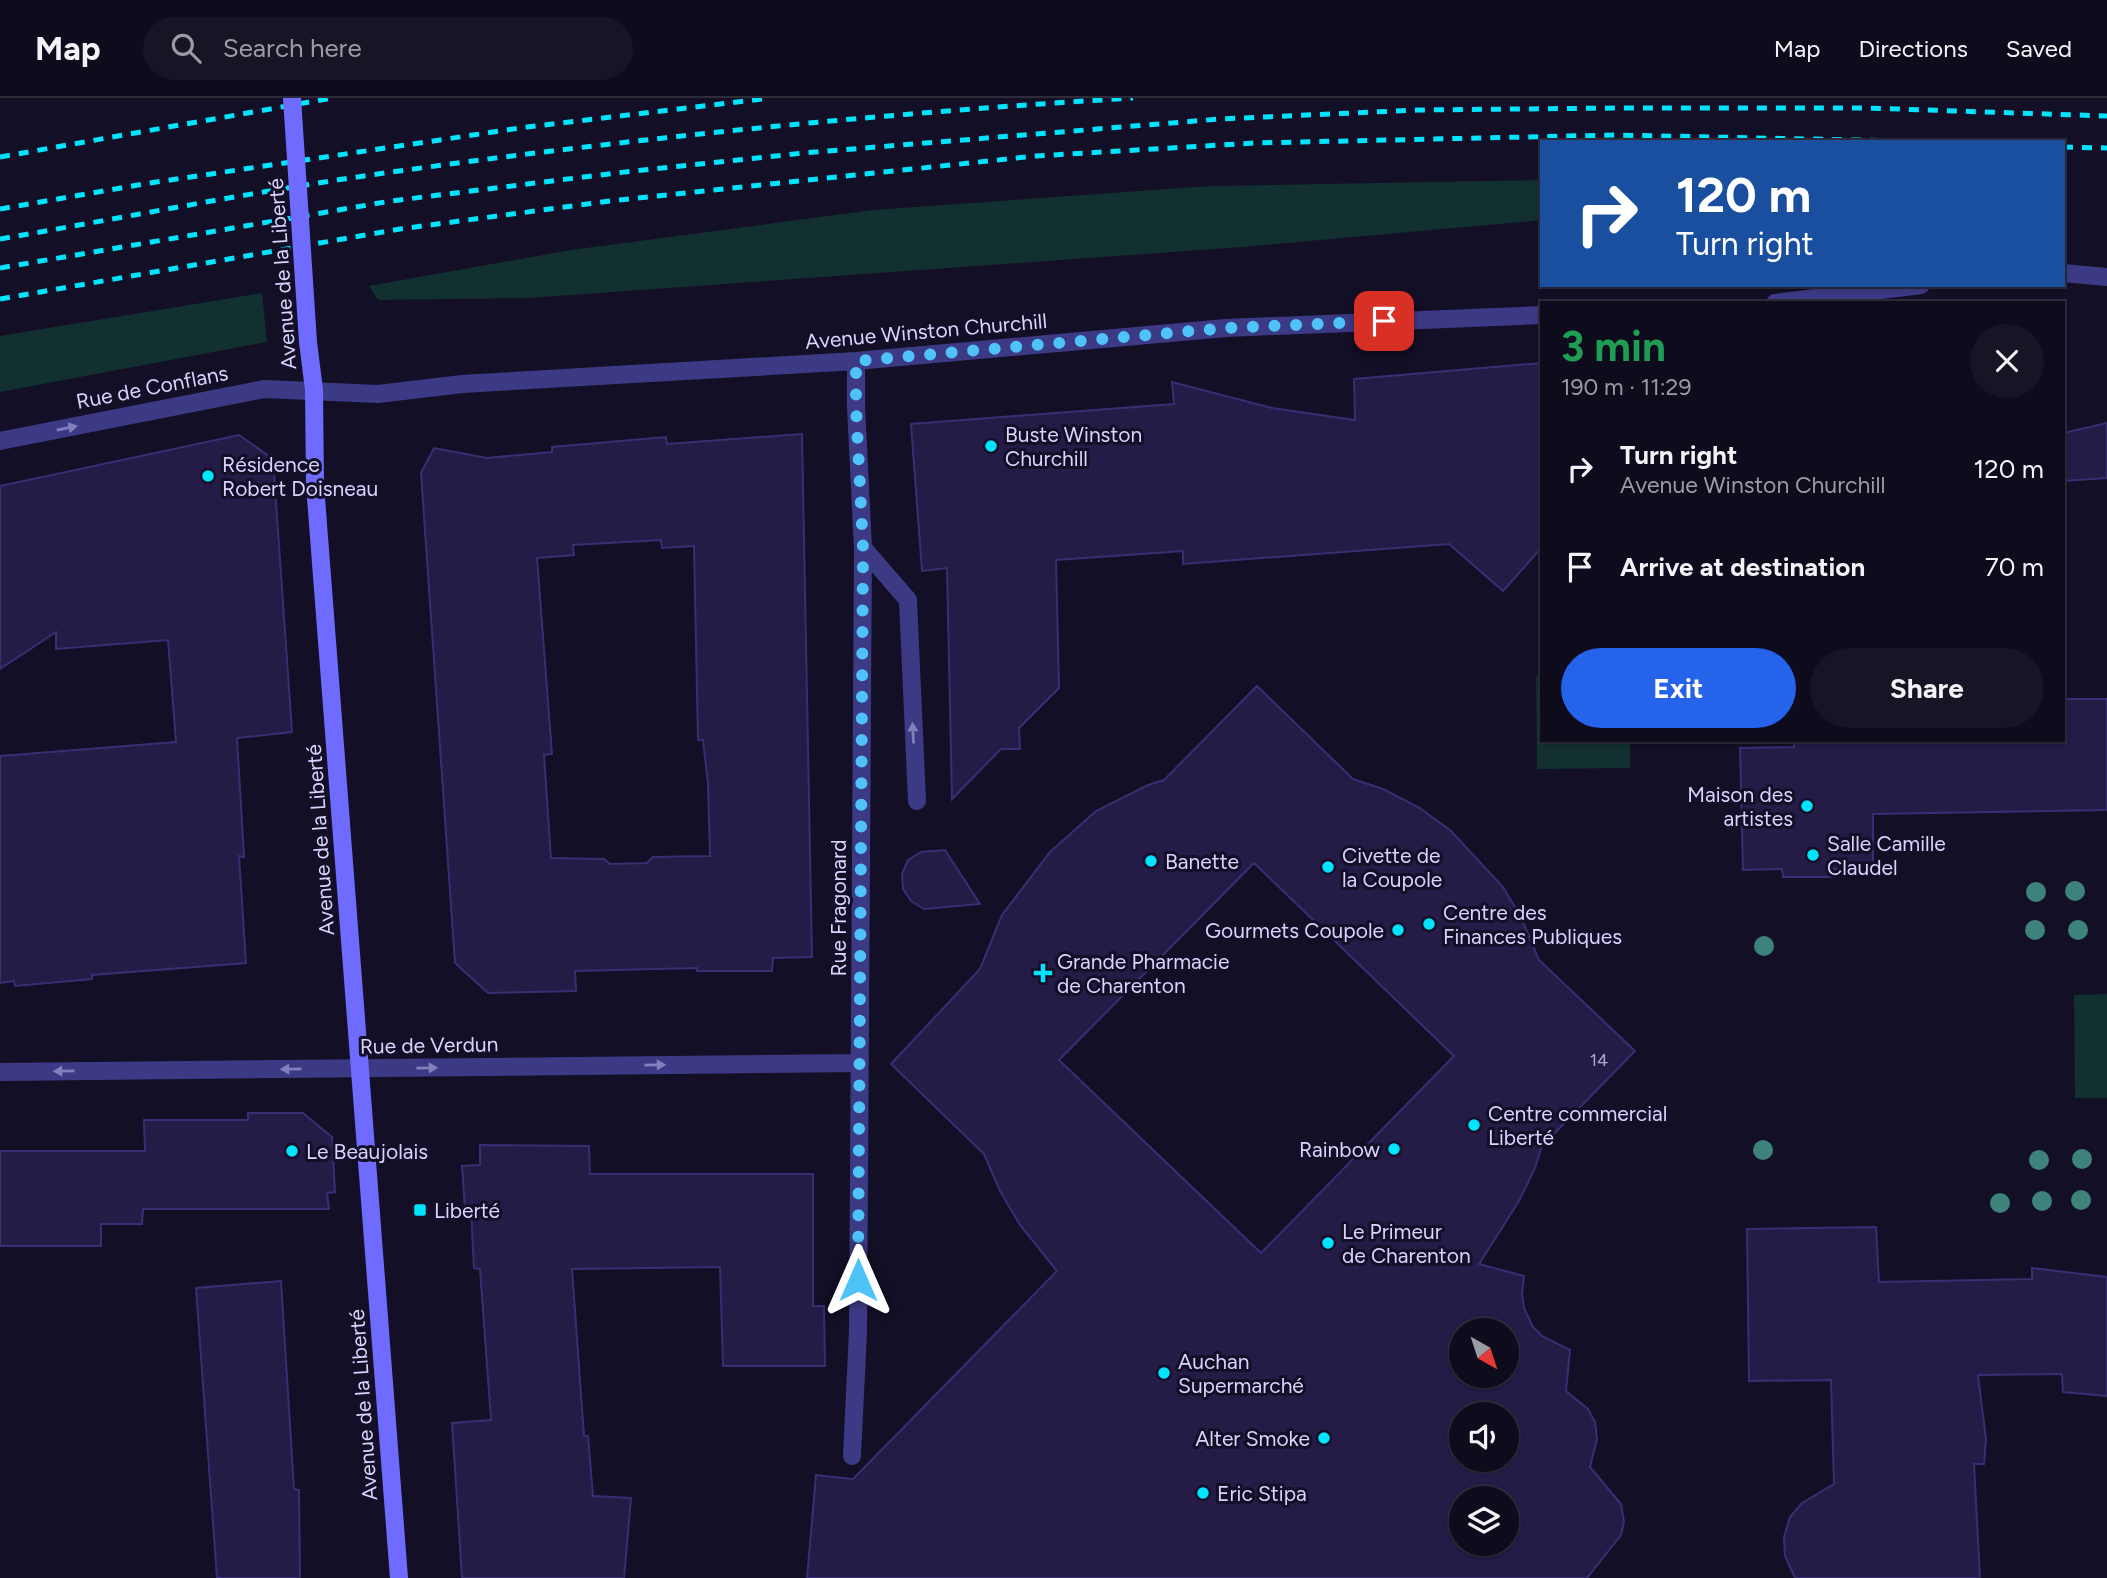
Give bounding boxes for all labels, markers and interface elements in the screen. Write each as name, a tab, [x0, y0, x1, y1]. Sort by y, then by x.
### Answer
search box	[143, 17, 633, 80]
text: Map	[35, 29, 101, 68]
icon: search	[167, 29, 205, 67]
text: Search here	[223, 32, 362, 64]
text: Map	[1774, 34, 1820, 63]
text: Directions	[1858, 34, 1968, 63]
text: Saved	[2006, 34, 2072, 63]
text: 120 m	[1676, 165, 1811, 224]
icon: right	[1561, 168, 1652, 259]
street label: Avenue de la Liberté	[263, 178, 301, 370]
text: Turn right	[1676, 225, 1814, 263]
pin	[1354, 291, 1414, 351]
icon: arrive	[1365, 302, 1403, 340]
street label: Avenue Winston Churchill	[804, 308, 1048, 354]
text: 3 min	[1561, 321, 1666, 372]
button: close	[1970, 324, 2044, 398]
street label: Rue de Conflans	[74, 360, 230, 414]
text: 190 m · 11:29	[1561, 373, 1691, 401]
one-way arrow	[56, 422, 78, 433]
place label: Buste Winston Churchill	[1005, 422, 1142, 471]
marker: Buste Winston Churchill	[983, 438, 999, 454]
text: Turn right	[1620, 439, 1737, 471]
icon: right	[1561, 450, 1599, 488]
place label: Résidence Robert Doisneau	[222, 452, 378, 501]
text: 120 m	[1974, 453, 2044, 485]
marker: Résidence Robert Doisneau	[200, 468, 216, 484]
text: Avenue Winston Churchill	[1620, 471, 1886, 499]
icon: arrive	[1561, 548, 1599, 586]
text: Arrive at destination	[1620, 551, 1865, 583]
text: 70 m	[1985, 551, 2044, 583]
button: Exit	[1561, 648, 1796, 728]
button: Share	[1810, 648, 2044, 728]
one-way arrow	[908, 722, 919, 744]
street label: Avenue de la Liberté	[301, 744, 339, 936]
place label: Maison des artistes	[1687, 782, 1793, 831]
marker: Maison des artistes	[1799, 798, 1815, 814]
place label: Salle Camille Claudel	[1827, 831, 1946, 880]
street label: Rue Fragonard	[826, 840, 851, 976]
place label: Civette de la Coupole	[1342, 843, 1442, 892]
marker: Salle Camille Claudel	[1805, 847, 1821, 863]
place label: Banette	[1165, 849, 1239, 874]
marker: Banette	[1143, 853, 1159, 869]
marker: Civette de la Coupole	[1320, 859, 1336, 875]
place label: Centre des Finances Publiques	[1443, 900, 1622, 949]
marker: Centre des Finances Publiques	[1421, 916, 1437, 932]
place label: Gourmets Coupole	[1205, 918, 1384, 943]
marker: Gourmets Coupole	[1390, 922, 1406, 938]
place label: Grande Pharmacie de Charenton	[1057, 949, 1229, 998]
marker: Grande Pharmacie de Charenton	[1035, 965, 1051, 981]
street label: Rue de Verdun	[360, 1031, 498, 1059]
house number: 14	[1590, 1049, 1608, 1071]
one-way arrow	[644, 1060, 666, 1071]
one-way arrow	[417, 1062, 439, 1073]
one-way arrow	[280, 1063, 302, 1075]
one-way arrow	[52, 1066, 74, 1077]
place label: Centre commercial Liberté	[1488, 1101, 1667, 1150]
marker: Centre commercial Liberté	[1466, 1117, 1482, 1133]
place label: Rainbow	[1299, 1137, 1381, 1162]
place label: Le Beaujolais	[306, 1139, 428, 1164]
marker: Rainbow	[1386, 1141, 1402, 1157]
marker: Le Beaujolais	[284, 1143, 300, 1159]
place label: Liberté	[434, 1198, 500, 1223]
marker: Liberté	[412, 1202, 428, 1218]
place label: Le Primeur de Charenton	[1342, 1219, 1471, 1268]
marker: Le Primeur de Charenton	[1320, 1235, 1336, 1251]
position arrow	[821, 1243, 895, 1317]
street label: Avenue de la Liberté	[344, 1309, 382, 1501]
north arrow	[1449, 1318, 1519, 1388]
map controls	[1449, 1318, 1519, 1556]
place label: Auchan Supermarché	[1178, 1349, 1304, 1398]
marker: Auchan Supermarché	[1156, 1365, 1172, 1381]
button: sound	[1449, 1402, 1519, 1472]
place label: Alter Smoke	[1195, 1426, 1310, 1451]
marker: Alter Smoke	[1316, 1430, 1332, 1446]
place label: Eric Stipa	[1217, 1481, 1307, 1506]
marker: Eric Stipa	[1195, 1485, 1211, 1501]
button: layers	[1449, 1486, 1519, 1556]

